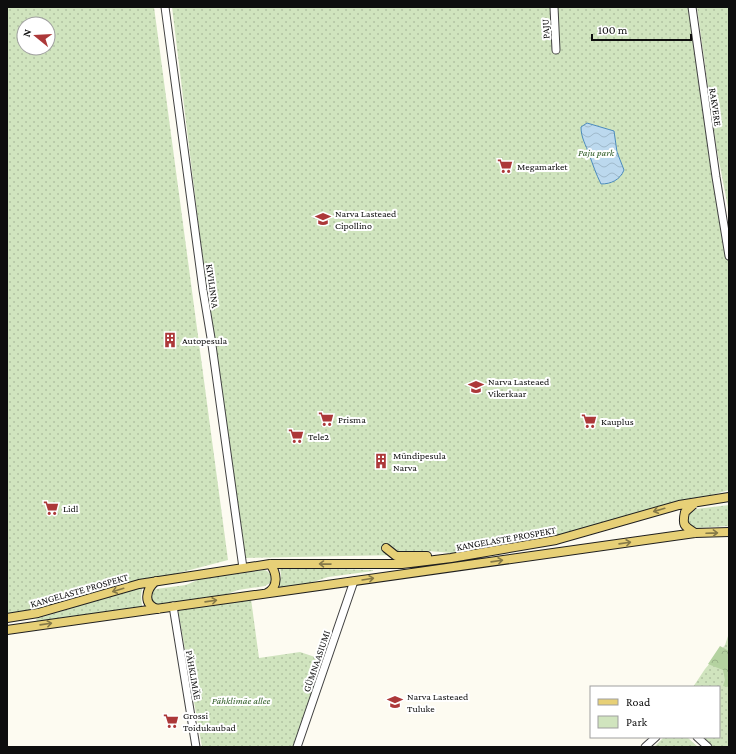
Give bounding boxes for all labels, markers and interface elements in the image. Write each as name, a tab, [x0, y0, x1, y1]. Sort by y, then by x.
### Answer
north arrow	[16, 16, 56, 56]
scale bar	[592, 16, 691, 42]
street label: PAJU	[539, 18, 552, 39]
text: 100 m	[598, 23, 628, 37]
text: N	[20, 27, 34, 38]
street label: RAKVERE	[707, 87, 724, 127]
park label: Paju park	[578, 147, 615, 159]
supermarket icon: Megamarket	[496, 157, 514, 175]
place label: Megamarket	[517, 161, 568, 172]
place label: Narva Lasteaed Cipollino	[335, 208, 397, 231]
school or university icon: Narva Lasteaed Cipollino	[314, 210, 332, 228]
street label: KIVILINNA	[204, 263, 221, 309]
building icon: Autopesula	[161, 331, 179, 349]
place label: Autopesula	[182, 335, 228, 346]
place label: Narva Lasteaed Vikerkaar	[488, 376, 550, 399]
school or university icon: Narva Lasteaed Vikerkaar	[467, 378, 485, 396]
supermarket icon: Prisma	[317, 410, 335, 428]
supermarket icon: Kauplus	[580, 412, 598, 430]
place label: Prisma	[338, 414, 366, 425]
place label: Kauplus	[601, 416, 634, 427]
supermarket icon: Tele2	[287, 427, 305, 445]
place label: Tele2	[308, 431, 329, 442]
place label: Mündipesula Narva	[393, 450, 446, 473]
building icon: Mündipesula Narva	[372, 452, 390, 470]
supermarket icon: Lidl	[42, 499, 60, 517]
place label: Lidl	[63, 503, 79, 514]
one-way arrow	[653, 507, 666, 514]
street label: KANGELASTE PROSPEKT	[455, 524, 557, 553]
one-way arrow	[705, 529, 718, 536]
one-way arrow	[619, 539, 632, 547]
one-way arrow	[490, 557, 503, 565]
one-way arrow	[319, 560, 332, 568]
street label: KANGELASTE PROSPEKT	[29, 571, 130, 610]
one-way arrow	[361, 575, 374, 583]
one-way arrow	[112, 587, 125, 594]
one-way arrow	[205, 597, 218, 605]
one-way arrow	[39, 620, 52, 628]
street label: GÜMNAASIUMI	[301, 629, 332, 693]
street label: PÄHKLIMÄE	[184, 649, 203, 701]
legend	[590, 686, 720, 738]
place label: Narva Lasteaed Tuluke	[407, 691, 469, 714]
school or university icon: Narva Lasteaed Tuluke	[386, 693, 404, 711]
park label: Pähklimäe allee	[212, 695, 271, 706]
text: Road	[626, 695, 651, 709]
place label: Grossi Toidukaubad	[183, 710, 237, 733]
supermarket icon: Grossi Toidukaubad	[162, 712, 180, 730]
text: Park	[626, 715, 648, 729]

